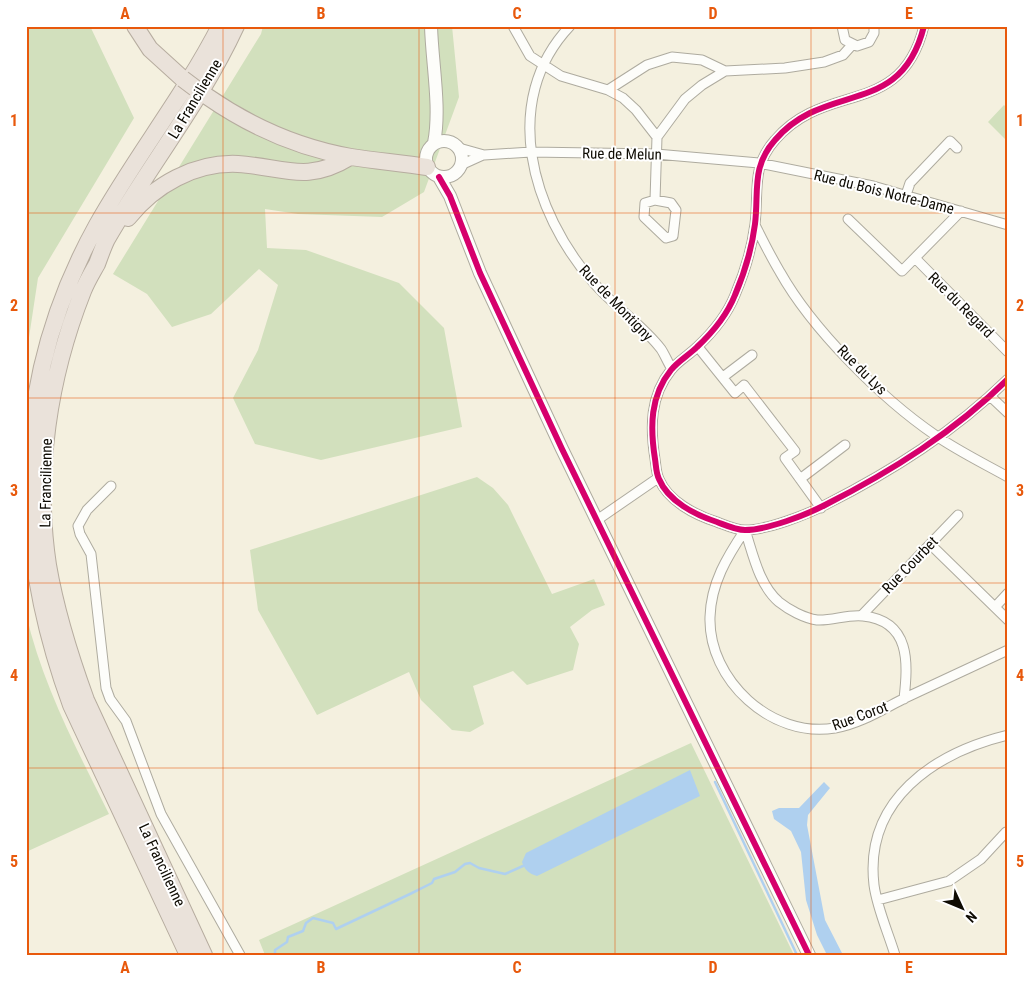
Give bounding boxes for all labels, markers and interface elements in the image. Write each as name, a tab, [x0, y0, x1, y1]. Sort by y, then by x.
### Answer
text: A	[120, 4, 130, 23]
text: B	[317, 4, 326, 23]
text: C	[512, 4, 522, 23]
text: D	[708, 4, 718, 23]
text: E	[905, 4, 913, 23]
street label: La Francilienne	[164, 56, 226, 142]
text: 1	[10, 111, 18, 130]
text: 1	[1016, 111, 1024, 130]
street label: Rue de Melun	[582, 144, 662, 164]
street label: Rue du Bois Notre-Dame	[812, 166, 956, 218]
street label: Rue de Montigny	[575, 261, 657, 345]
street label: Rue du Regard	[924, 268, 998, 342]
text: 2	[10, 296, 18, 315]
text: 2	[1016, 296, 1024, 315]
street label: Rue du Lys	[833, 341, 891, 399]
street label: La Francilienne	[36, 438, 56, 528]
text: 3	[10, 481, 18, 500]
text: 3	[1016, 481, 1024, 500]
street label: Rue Courbet	[878, 533, 942, 597]
text: 4	[10, 666, 18, 685]
text: 4	[1016, 666, 1024, 685]
street label: Rue Corot	[830, 698, 890, 734]
street label: La Francilienne	[135, 821, 189, 909]
text: 5	[10, 852, 18, 871]
text: 5	[1016, 852, 1024, 871]
north arrow	[936, 884, 986, 934]
text: N	[963, 908, 980, 926]
text: A	[120, 958, 130, 977]
text: B	[317, 958, 326, 977]
text: C	[512, 958, 522, 977]
text: D	[708, 958, 718, 977]
text: E	[905, 958, 913, 977]

